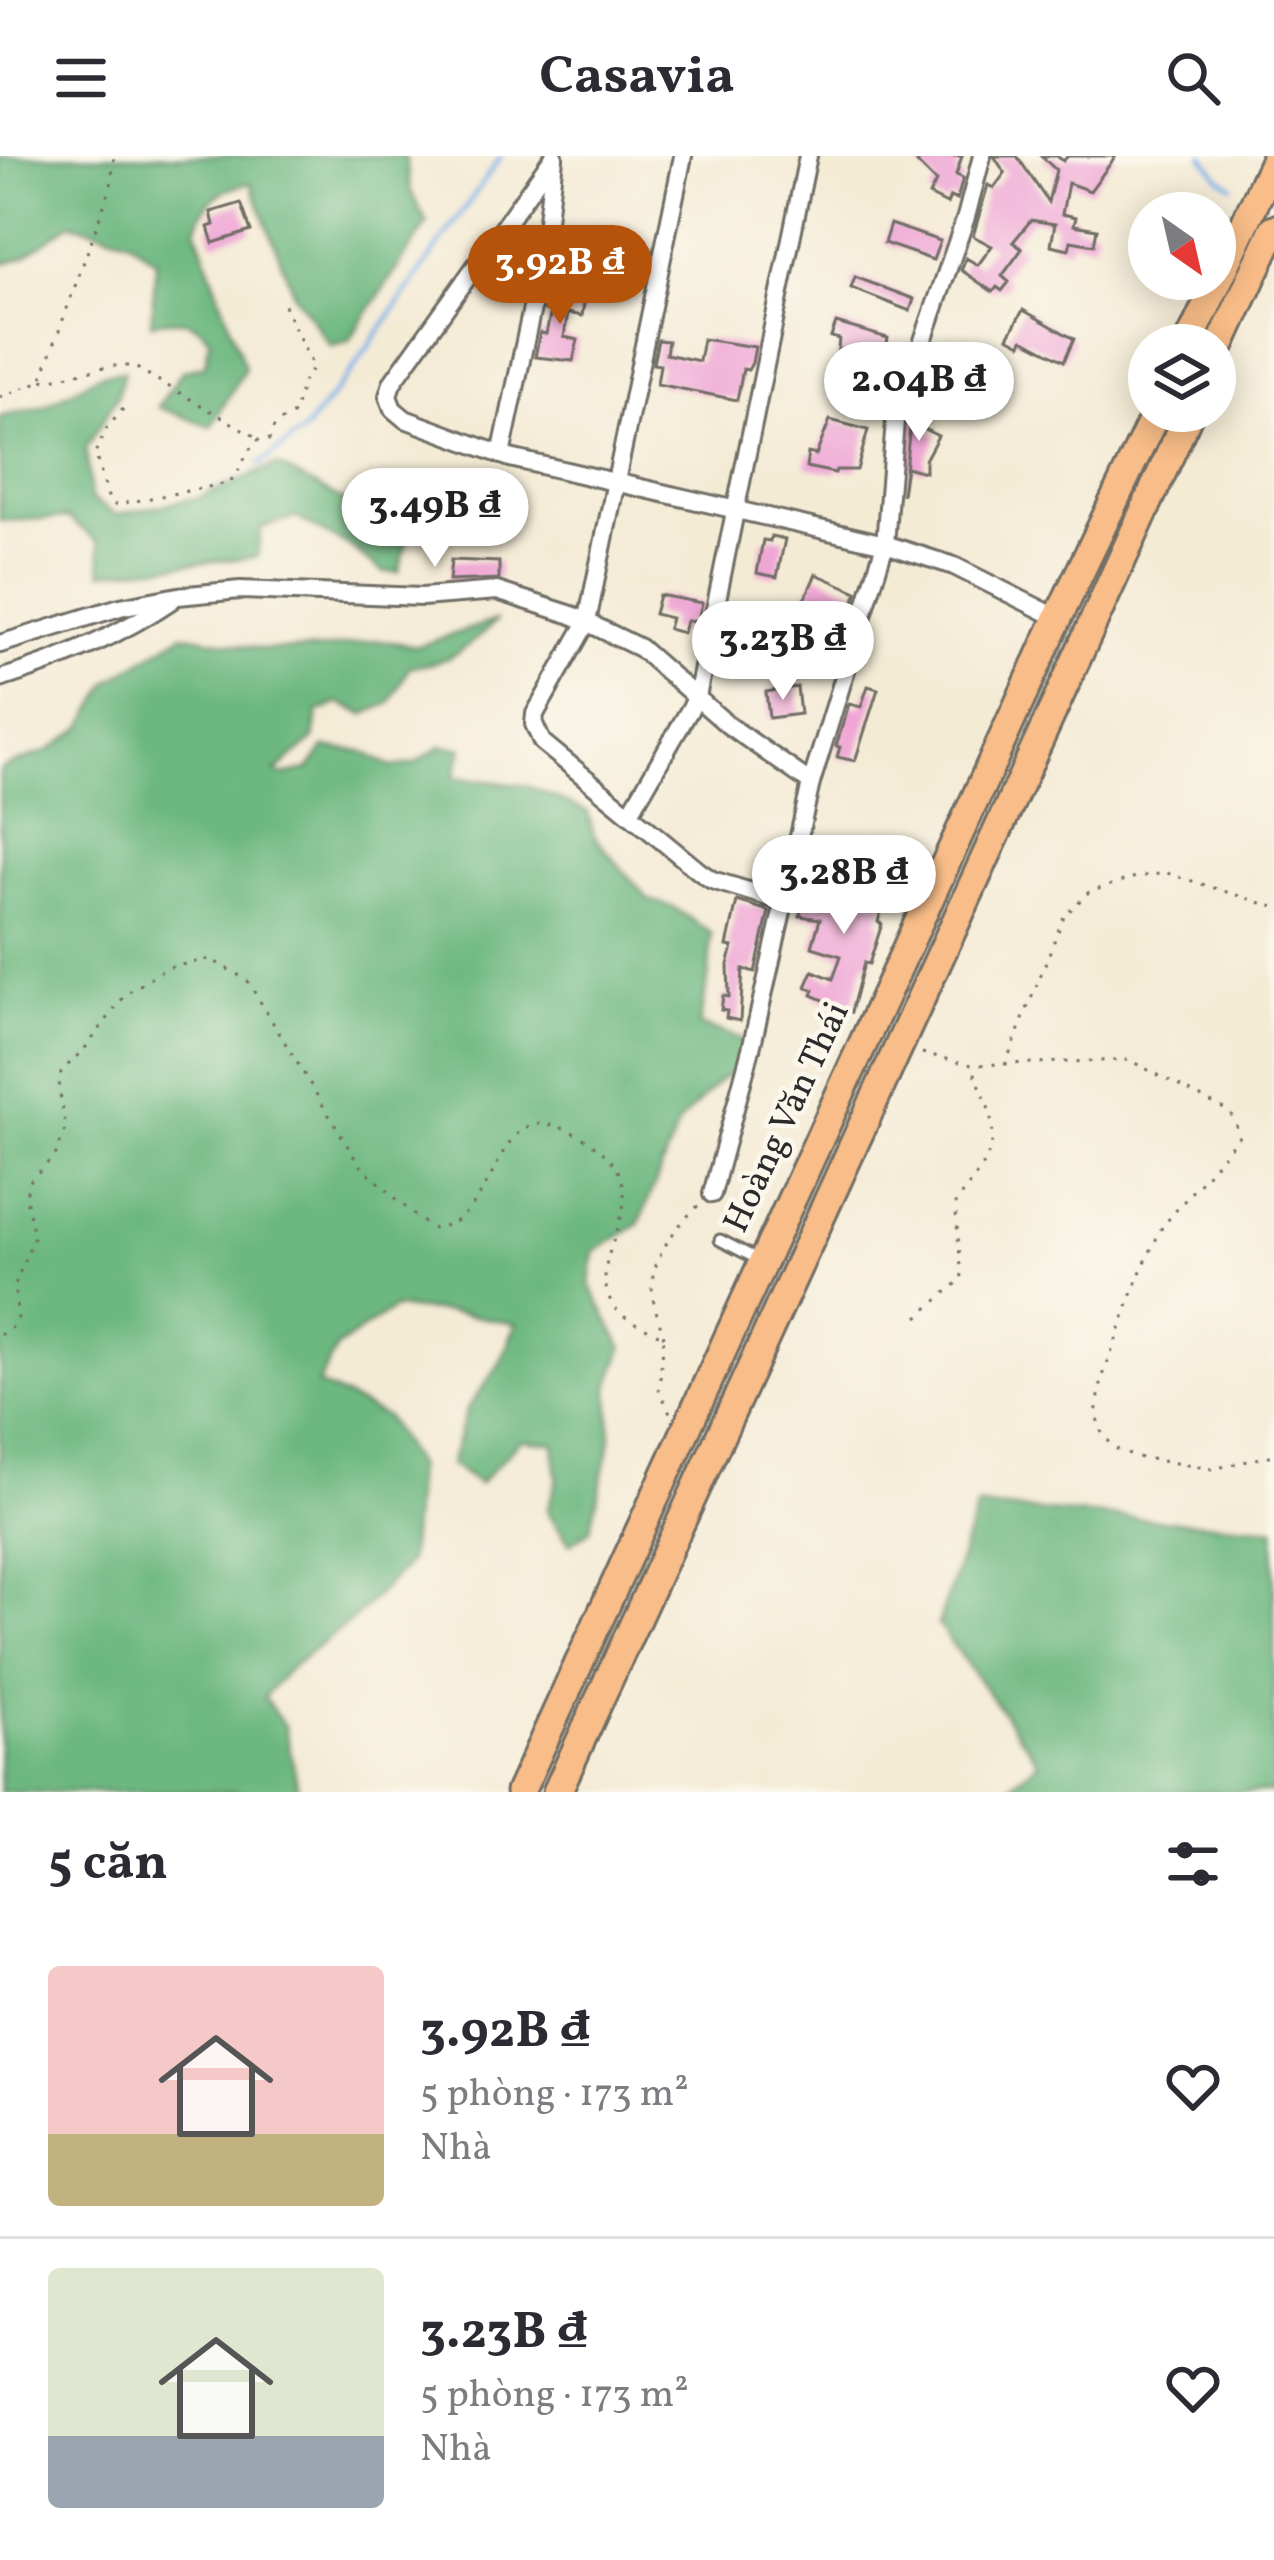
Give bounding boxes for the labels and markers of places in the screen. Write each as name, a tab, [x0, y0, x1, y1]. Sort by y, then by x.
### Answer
pin: 3.92B ₫	[449, 225, 671, 327]
pin: 2.04B ₫	[808, 342, 1030, 444]
pin: 3.49B ₫	[324, 468, 546, 570]
pin: 3.23B ₫	[672, 601, 894, 703]
pin: 3.28B ₫	[733, 835, 955, 937]

